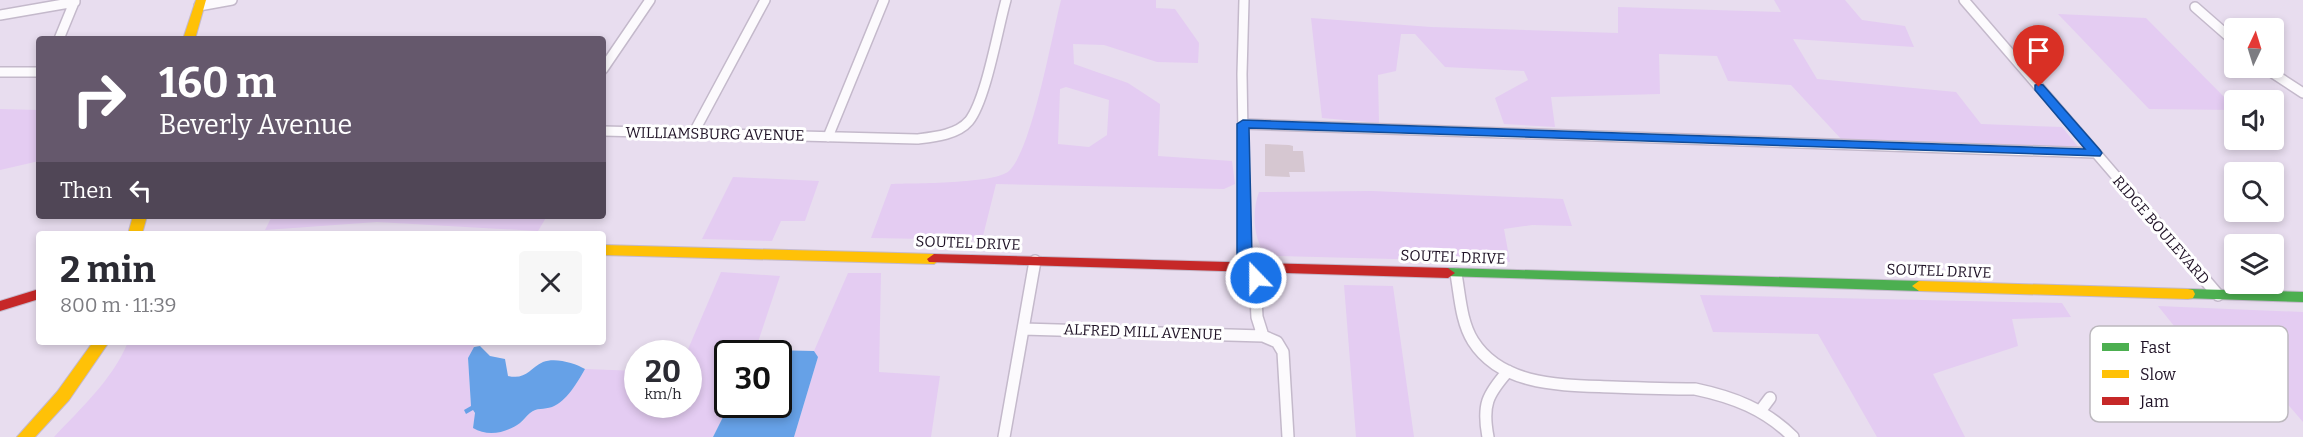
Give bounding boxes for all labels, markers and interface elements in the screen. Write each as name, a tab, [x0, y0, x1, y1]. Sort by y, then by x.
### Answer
north arrow	[2224, 18, 2284, 78]
map controls	[2224, 18, 2284, 294]
pin	[2013, 25, 2064, 87]
icon: arrive	[2022, 34, 2055, 67]
text: 160 m	[159, 58, 276, 108]
icon: right	[60, 60, 138, 138]
button: sound	[2224, 90, 2284, 150]
text: Beverly Avenue	[159, 109, 352, 141]
street label: WILLIAMSBURG AVENUE	[625, 123, 805, 145]
button: search	[2224, 162, 2284, 222]
street label: RIDGE BOULEVARD	[2109, 172, 2213, 288]
icon: left	[124, 174, 157, 207]
text: Then	[60, 177, 112, 204]
street label: SOUTEL DRIVE	[915, 232, 1021, 254]
button: layers	[2224, 234, 2284, 294]
position arrow	[1224, 246, 1288, 310]
street label: SOUTEL DRIVE	[1400, 246, 1506, 268]
text: 2 min	[60, 248, 156, 292]
button: close	[519, 251, 582, 314]
street label: SOUTEL DRIVE	[1886, 260, 1992, 282]
text: 800 m · 11:39	[60, 293, 177, 317]
street label: ALFRED MILL AVENUE	[1063, 320, 1223, 344]
legend	[2090, 326, 2288, 422]
text: Fast	[2140, 338, 2171, 357]
speed limit sign: 30	[714, 340, 792, 418]
text: 20	[645, 354, 681, 390]
text: Slow	[2140, 365, 2176, 384]
text: km/h	[644, 385, 682, 403]
text: Jam	[2139, 392, 2169, 411]

